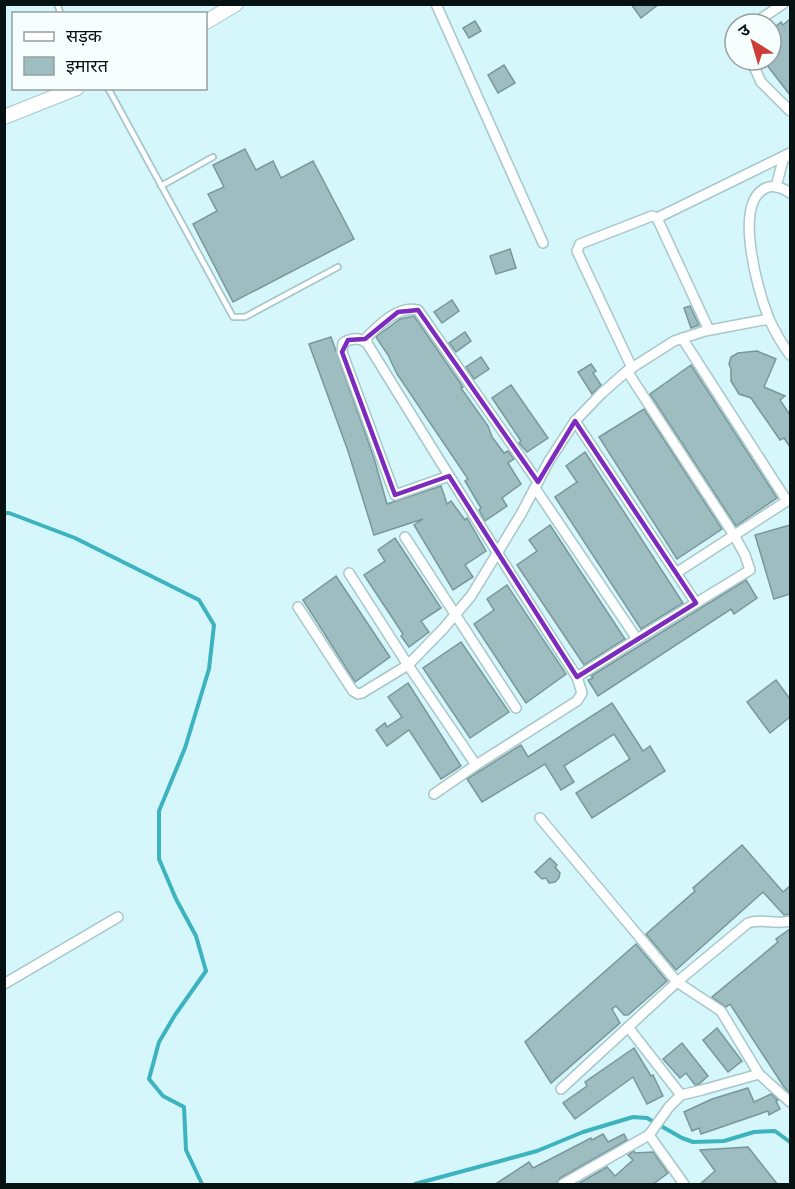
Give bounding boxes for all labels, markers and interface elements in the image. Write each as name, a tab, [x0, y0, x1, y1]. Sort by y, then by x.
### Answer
legend	[12, 12, 207, 90]
north arrow	[723, 12, 783, 72]
text: उ	[734, 19, 755, 42]
text: सड़क	[66, 24, 103, 48]
text: इमारत	[66, 54, 109, 78]

